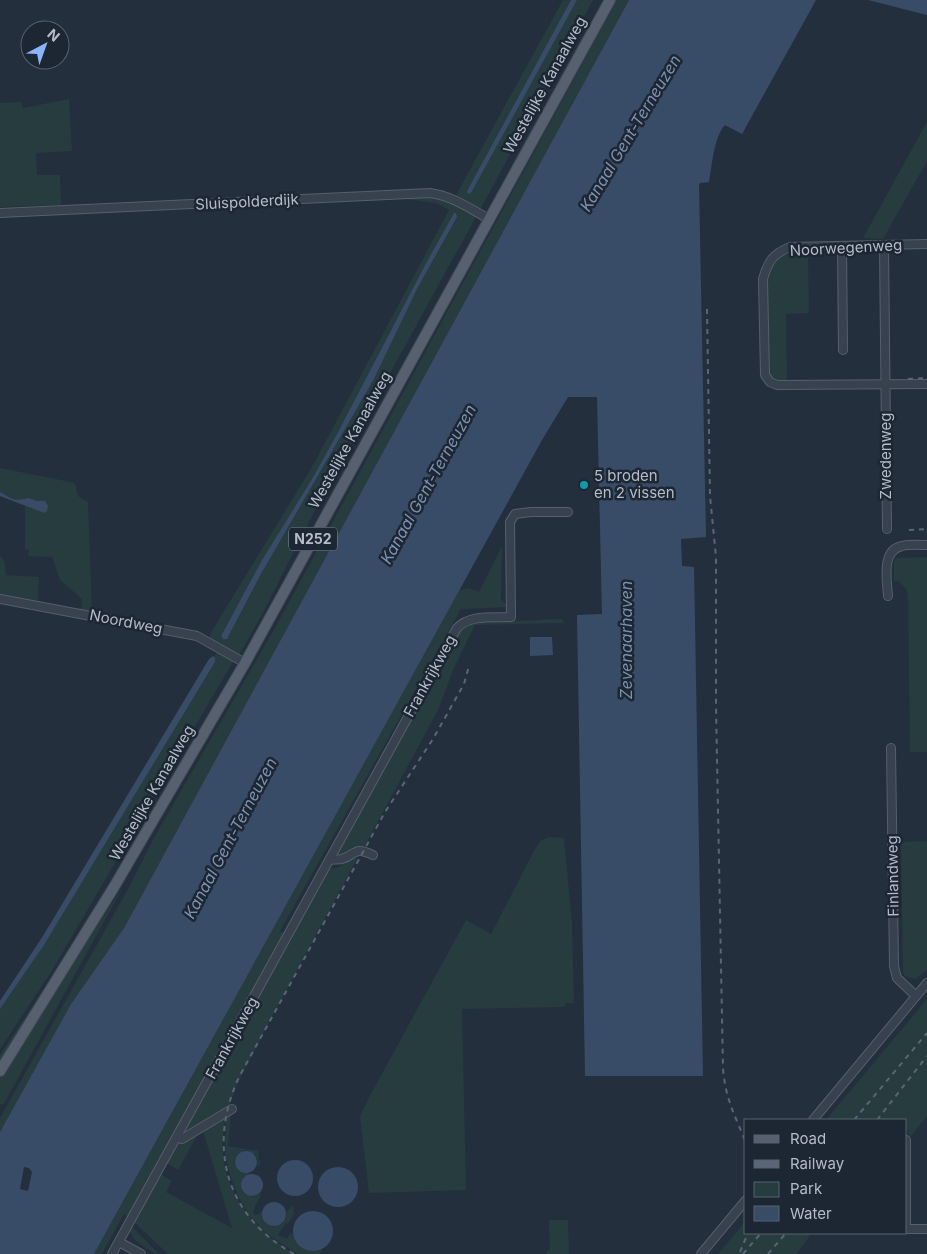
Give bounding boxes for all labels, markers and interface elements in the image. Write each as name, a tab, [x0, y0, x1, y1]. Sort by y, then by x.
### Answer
street label: Westelijke Kanaalweg	[499, 13, 590, 157]
north arrow	[20, 20, 70, 70]
text: N	[44, 25, 63, 45]
water label: Kanaal Gent-Terneuzen	[575, 51, 685, 215]
street label: Sluispolderdijk	[195, 189, 300, 214]
street label: Noorwegenweg	[789, 235, 903, 260]
street label: Westelijke Kanaalweg	[304, 368, 395, 512]
water label: Kanaal Gent-Terneuzen	[376, 401, 480, 567]
street label: Zwedenweg	[876, 413, 895, 499]
place label: 5 broden en 2 vissen	[594, 466, 675, 502]
marker: 5 broden en 2 vissen	[578, 479, 590, 491]
road number: N252	[289, 528, 337, 550]
water label: Zevenaarhaven	[616, 581, 636, 699]
street label: Noordweg	[88, 605, 164, 638]
street label: Frankrijkweg	[399, 631, 460, 720]
street label: Westelijke Kanaalweg	[105, 721, 198, 864]
water label: Kanaal Gent-Terneuzen	[179, 754, 281, 922]
street label: Finlandweg	[882, 835, 903, 917]
street label: Frankrijkweg	[201, 993, 262, 1082]
legend	[744, 1119, 907, 1234]
text: Road	[790, 1129, 826, 1148]
text: Railway	[790, 1154, 845, 1173]
text: Park	[790, 1179, 823, 1198]
text: Water	[790, 1204, 832, 1223]

